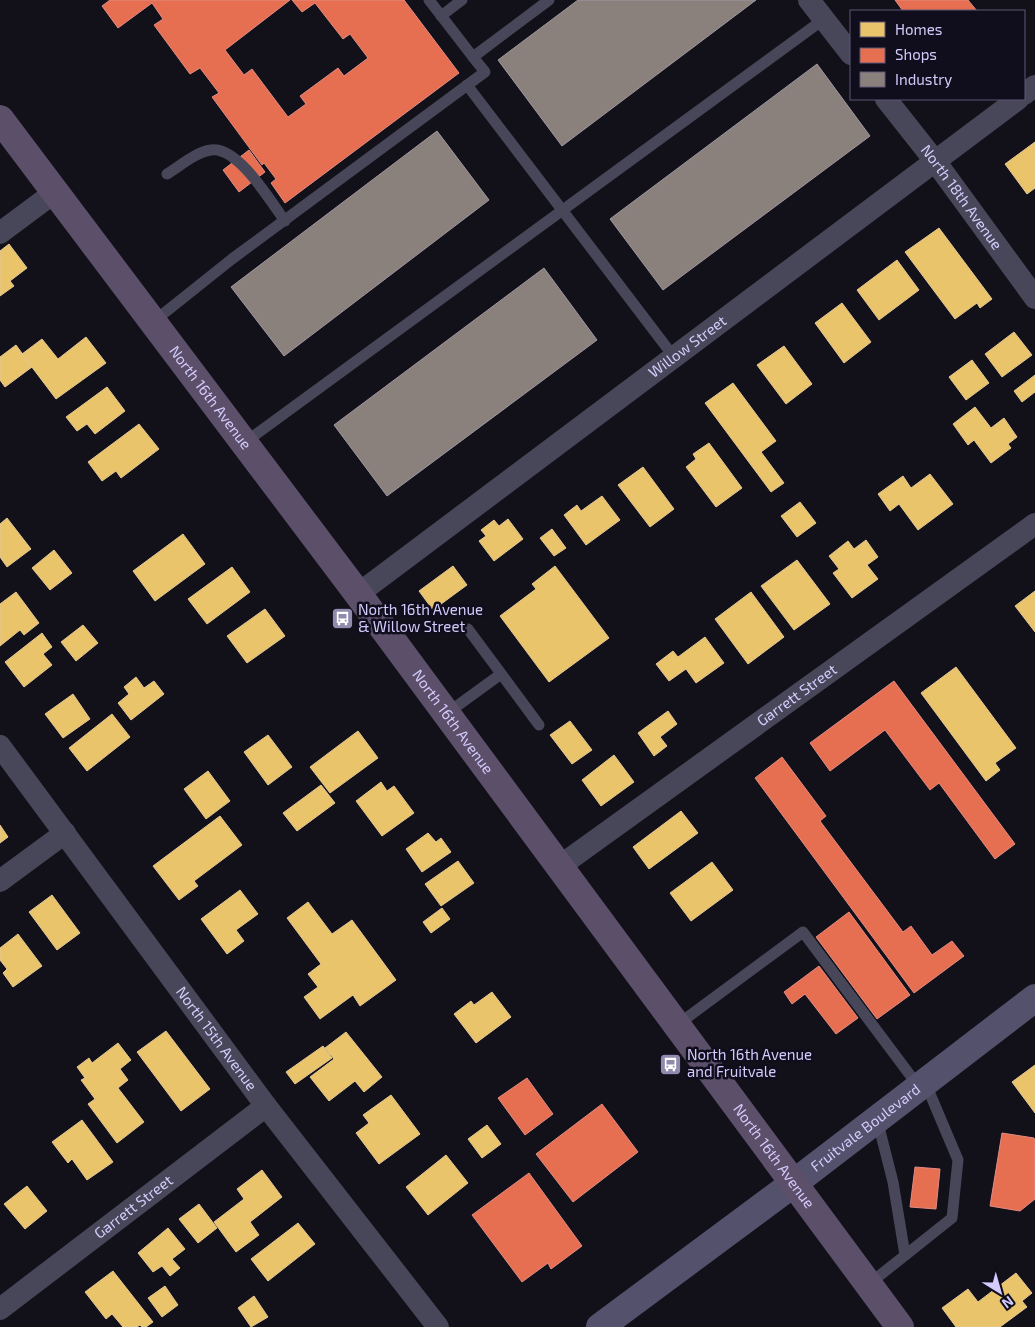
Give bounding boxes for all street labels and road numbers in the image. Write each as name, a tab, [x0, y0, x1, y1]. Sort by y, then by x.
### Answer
street label: North 18th Avenue	[918, 141, 1007, 253]
street label: Willow Street	[645, 311, 730, 381]
street label: North 16th Avenue	[166, 342, 256, 453]
street label: Garrett Street	[753, 660, 840, 729]
street label: North 16th Avenue	[409, 666, 498, 777]
street label: North 15th Avenue	[173, 983, 261, 1094]
street label: Fruitvale Boulevard	[807, 1079, 923, 1175]
street label: North 16th Avenue	[730, 1100, 819, 1211]
street label: Garrett Street	[90, 1170, 176, 1242]

